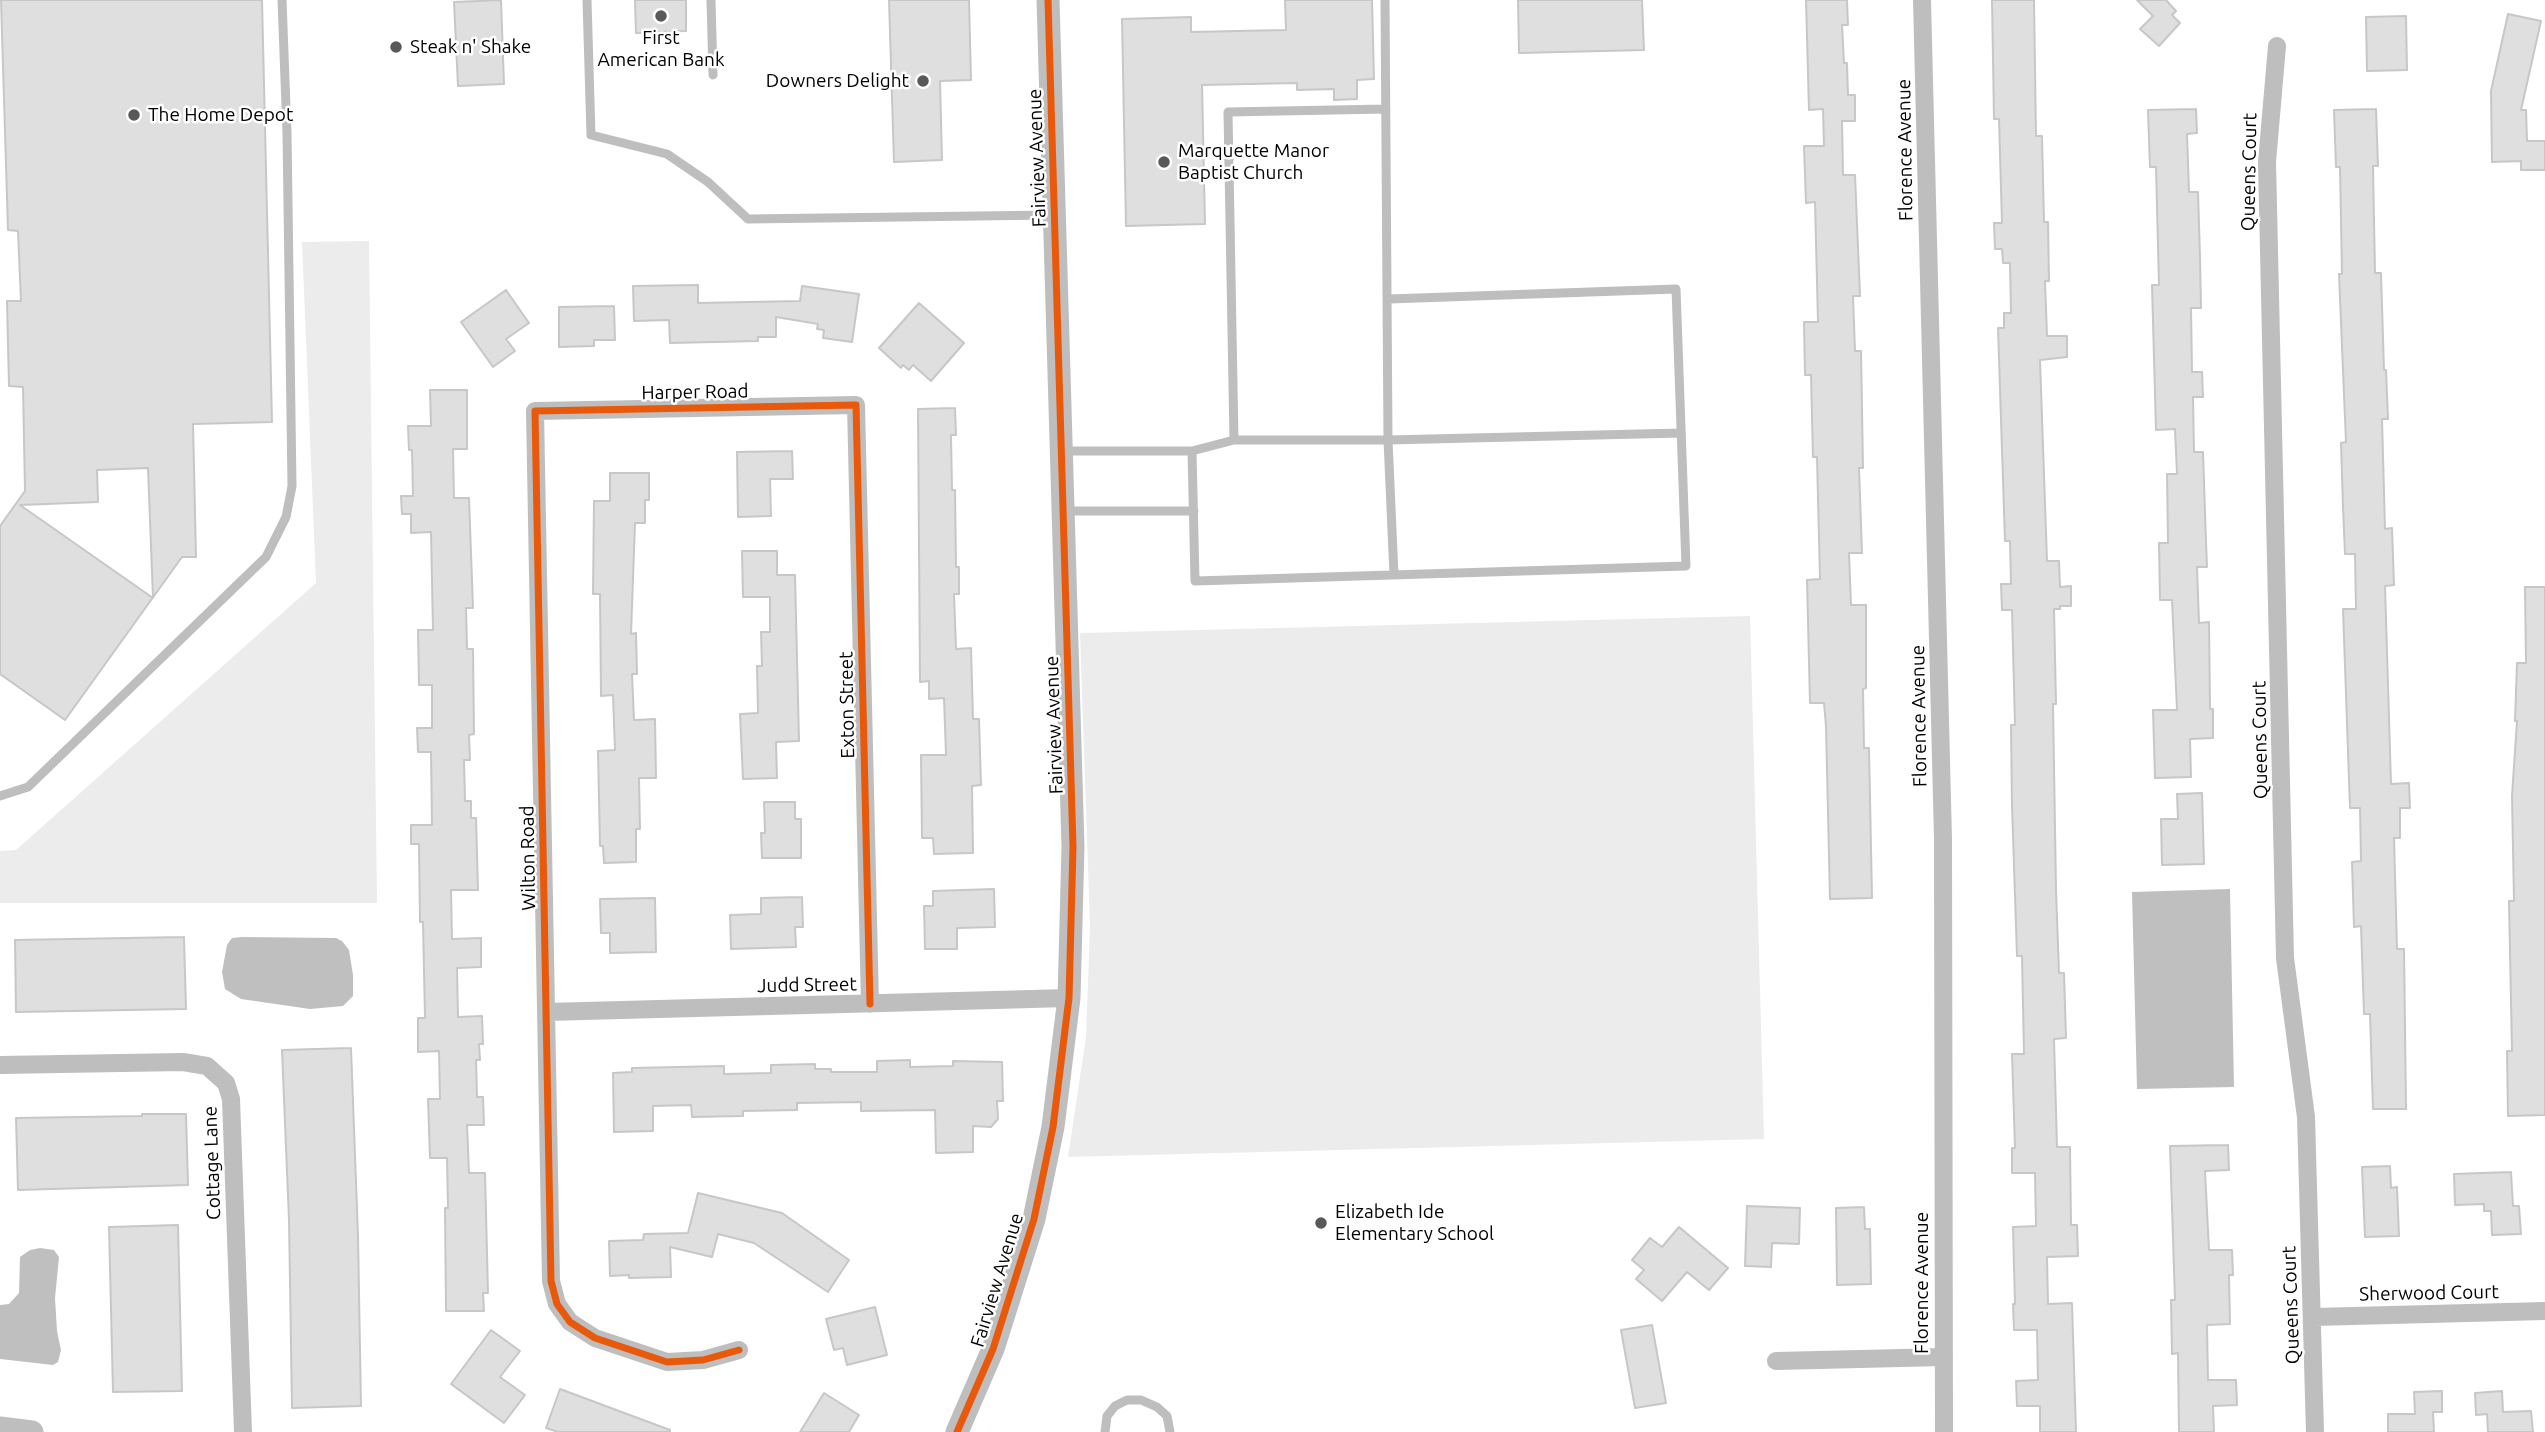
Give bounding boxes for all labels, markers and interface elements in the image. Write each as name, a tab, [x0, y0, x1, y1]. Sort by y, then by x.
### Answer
marker: First American Bank	[653, 8, 669, 24]
place label: First American Bank	[597, 27, 725, 71]
place label: Steak n' Shake	[410, 36, 531, 58]
marker: Steak n' Shake	[388, 39, 404, 55]
place label: Downers Delight	[766, 70, 909, 92]
marker: Downers Delight	[915, 73, 931, 89]
street label: Florence Avenue	[1892, 79, 1918, 221]
street label: Fairview Avenue	[1023, 88, 1051, 228]
place label: The Home Depot	[148, 104, 293, 126]
marker: The Home Depot	[126, 107, 142, 123]
street label: Queens Court	[2237, 113, 2261, 231]
place label: Marquette Manor Baptist Church	[1178, 140, 1329, 184]
marker: Marquette Manor Baptist Church	[1156, 154, 1172, 170]
street label: Harper Road	[641, 380, 749, 404]
street label: Florence Avenue	[1906, 645, 1932, 787]
street label: Exton Street	[835, 651, 859, 759]
street label: Fairview Avenue	[1040, 655, 1068, 795]
street label: Queens Court	[2248, 681, 2272, 799]
street label: Wilton Road	[516, 805, 540, 911]
street label: Judd Street	[757, 973, 857, 997]
street label: Cottage Lane	[199, 1106, 225, 1220]
place label: Elizabeth Ide Elementary School	[1335, 1201, 1494, 1245]
street label: Fairview Avenue	[966, 1210, 1028, 1350]
street label: Florence Avenue	[1911, 1212, 1933, 1354]
marker: Elizabeth Ide Elementary School	[1313, 1215, 1329, 1231]
street label: Queens Court	[2278, 1246, 2304, 1364]
street label: Sherwood Court	[2359, 1280, 2499, 1306]

